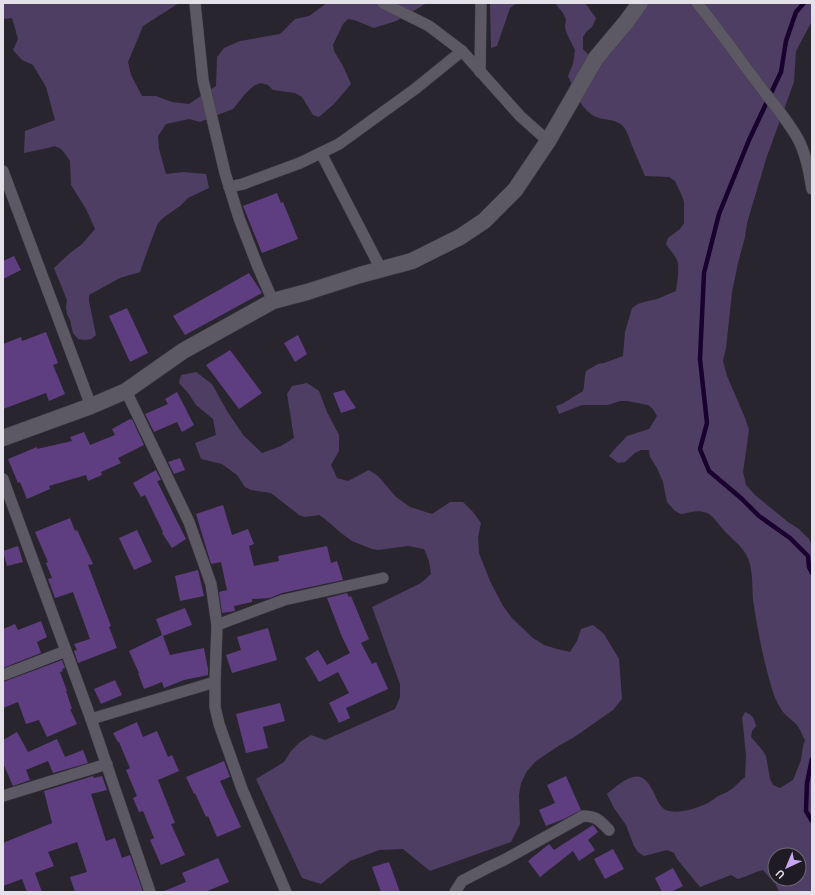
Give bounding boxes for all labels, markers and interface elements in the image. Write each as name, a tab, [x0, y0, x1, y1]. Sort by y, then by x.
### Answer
north arrow	[767, 847, 807, 887]
text: U	[773, 867, 788, 882]

